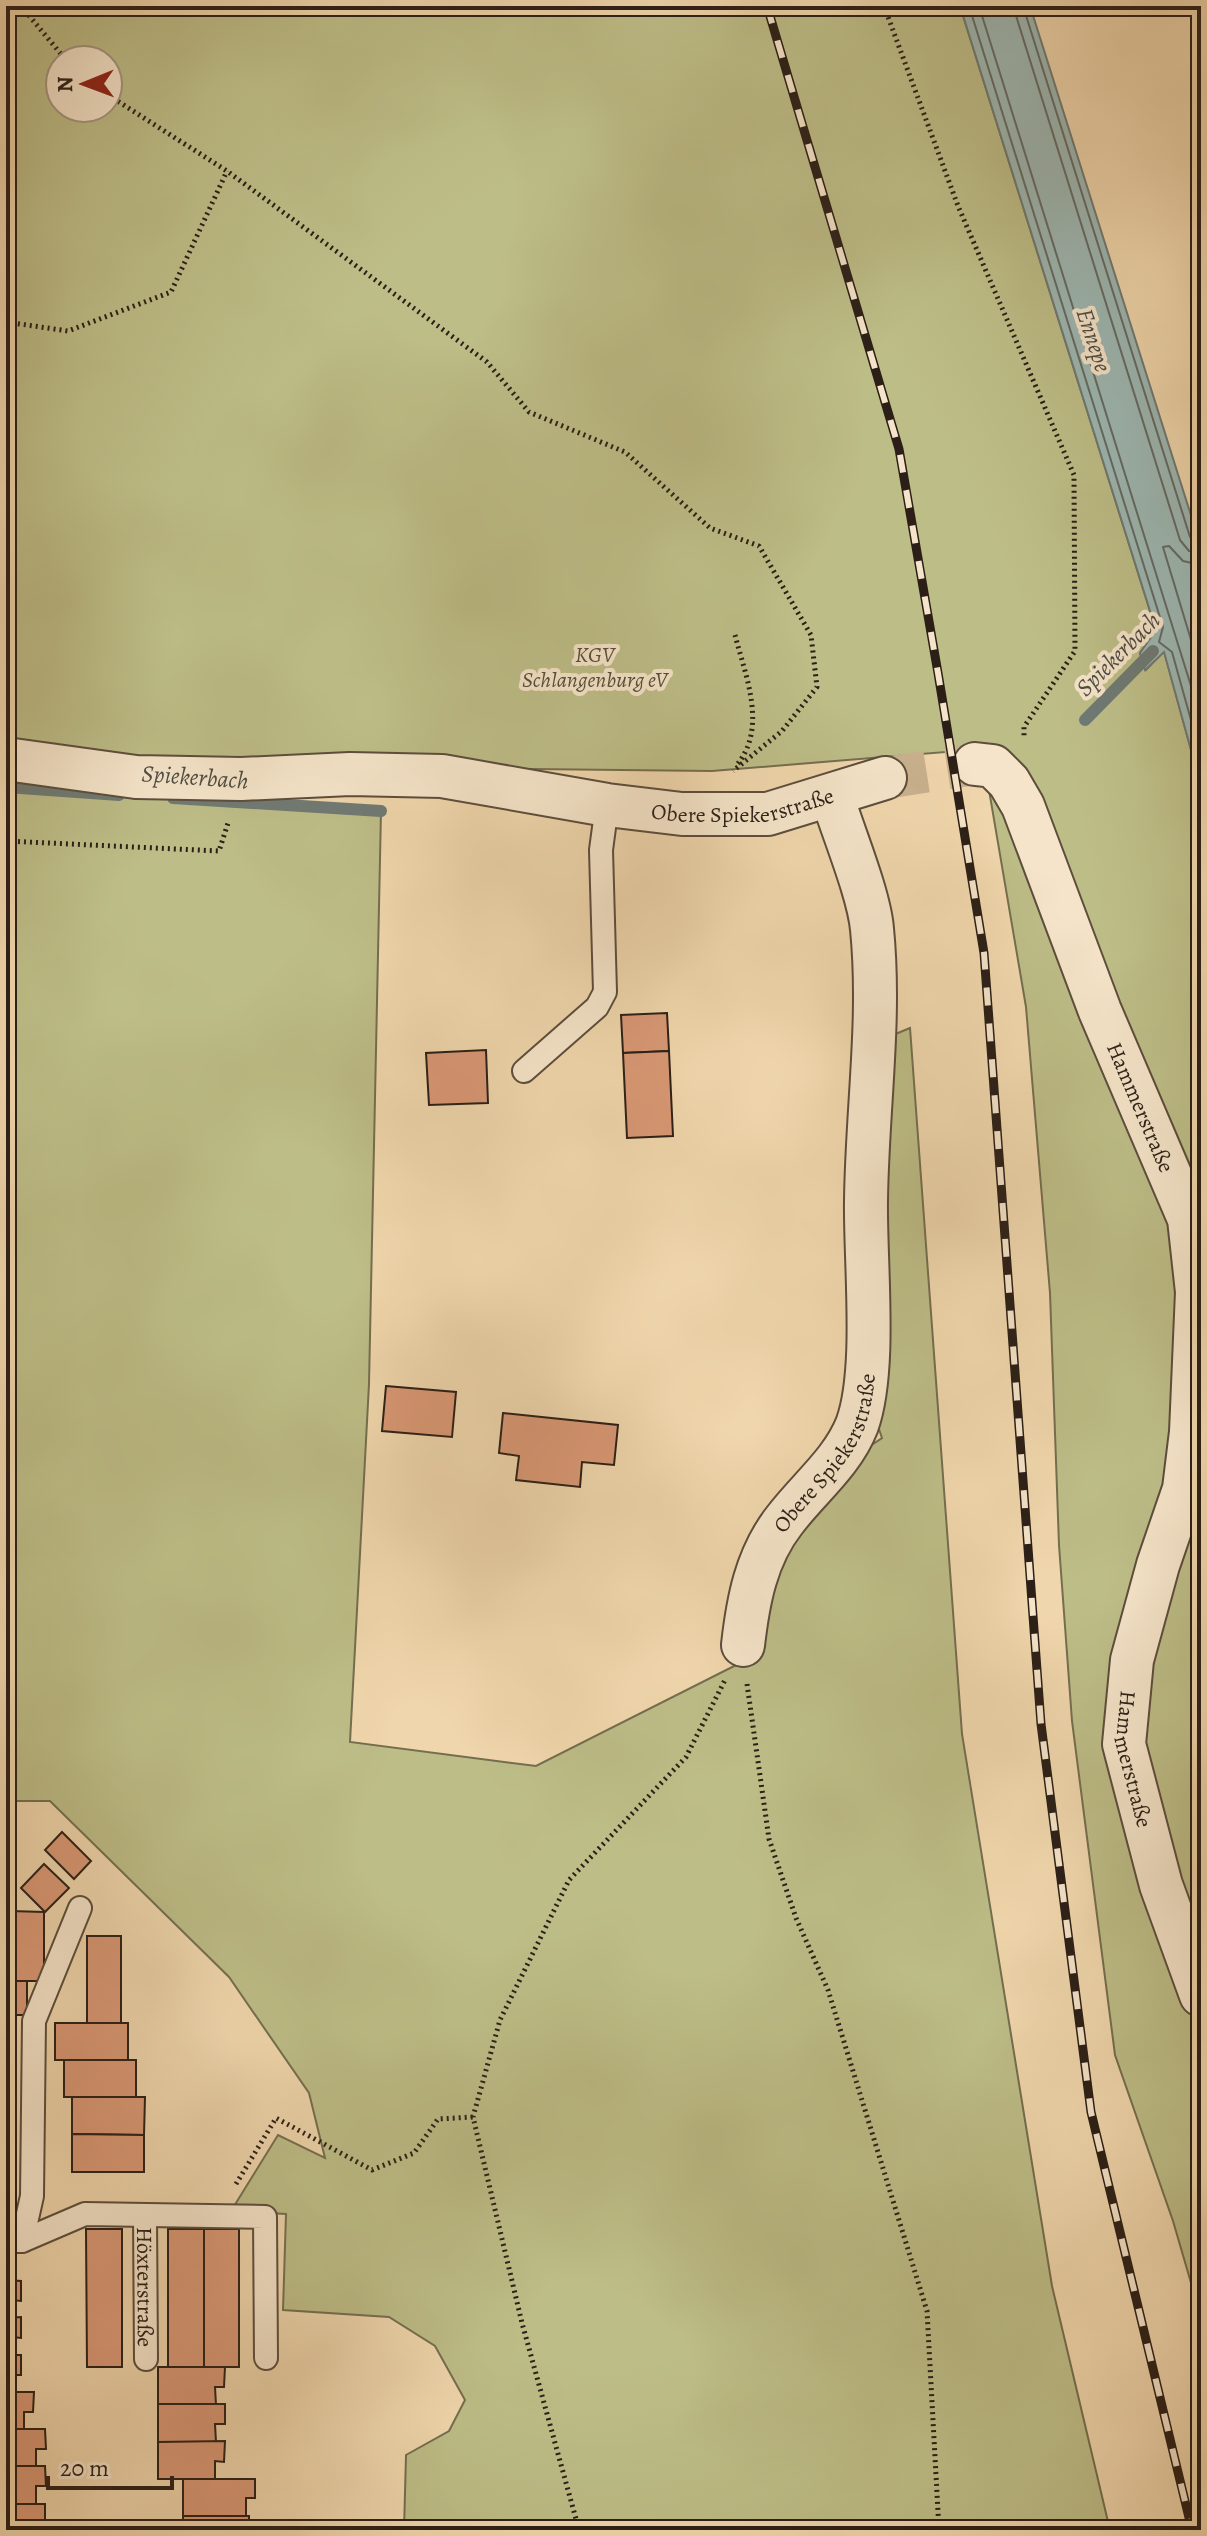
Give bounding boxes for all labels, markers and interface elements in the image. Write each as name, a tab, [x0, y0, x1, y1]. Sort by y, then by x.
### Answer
north arrow	[44, 44, 124, 124]
text: N	[50, 76, 80, 93]
water label: Ennepe	[1069, 304, 1119, 376]
water label: Spiekerbach	[1069, 605, 1167, 703]
park label: KGV Schlangenburg eV	[522, 640, 670, 695]
water label: Spiekerbach	[140, 757, 250, 797]
street label: Obere Spiekerstraße	[650, 781, 837, 830]
street label: Hammerstraße	[1099, 1038, 1181, 1177]
street label: Obere Spiekerstraße	[766, 1372, 883, 1539]
street label: Hammerstraße	[1106, 1689, 1159, 1831]
street label: Höxterstraße	[129, 2227, 160, 2347]
scale bar	[48, 2440, 172, 2490]
text: 20 m	[60, 2452, 109, 2484]

